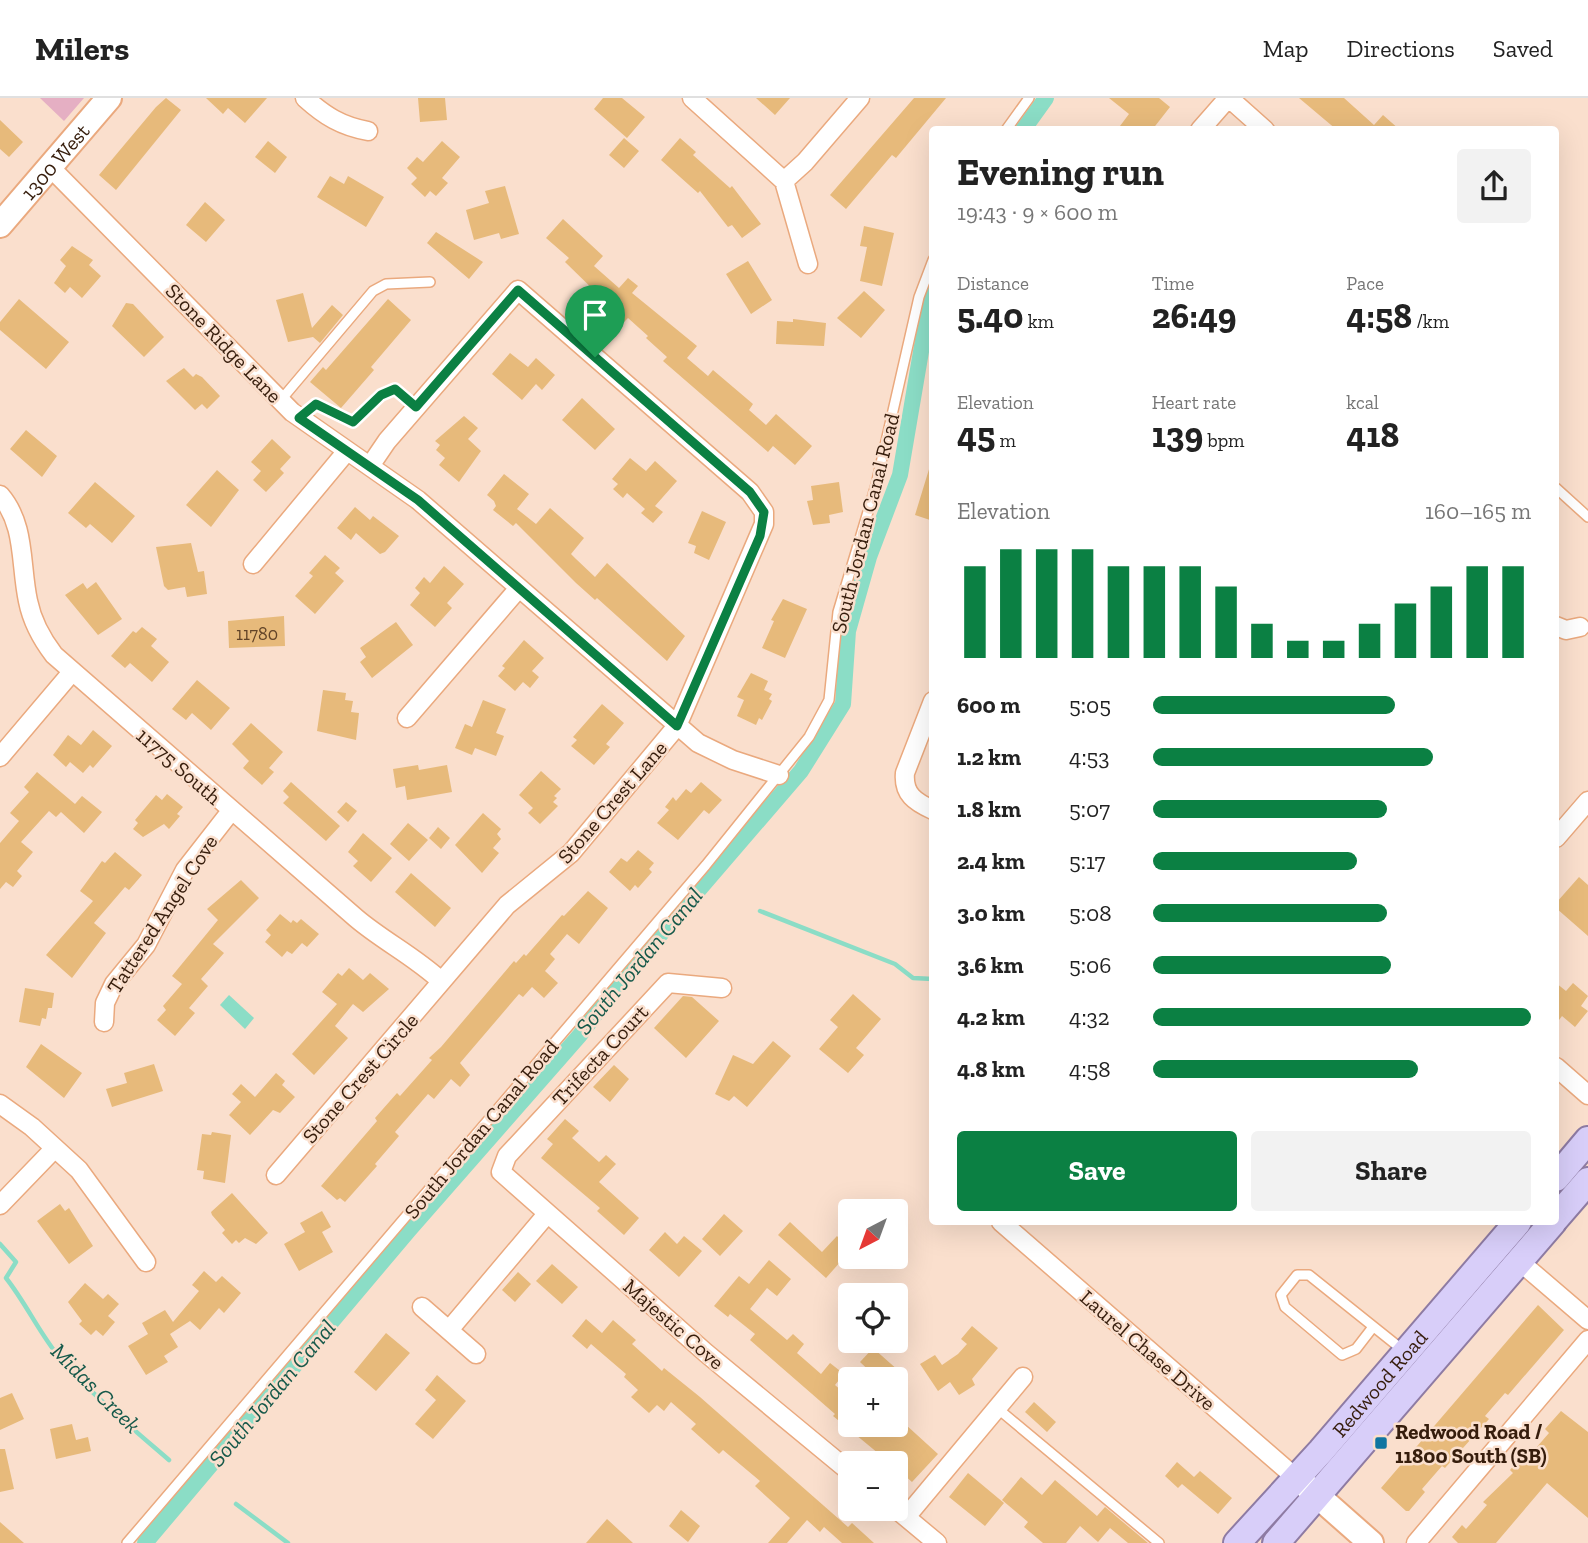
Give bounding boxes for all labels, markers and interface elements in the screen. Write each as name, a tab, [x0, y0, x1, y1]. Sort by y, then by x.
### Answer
text: Milers	[35, 29, 129, 68]
text: Map	[1263, 34, 1309, 63]
text: Directions	[1347, 34, 1455, 63]
text: Saved	[1493, 34, 1553, 63]
street label: 1300 West	[15, 118, 94, 204]
text: Evening run	[957, 149, 1164, 195]
button: share	[1457, 149, 1531, 223]
text: 19:43 · 9 × 600 m	[957, 198, 1118, 226]
text: Distance	[957, 272, 1029, 295]
text: Time	[1152, 272, 1194, 295]
text: Pace	[1346, 272, 1384, 295]
street label: Stone Ridge Lane	[161, 278, 287, 408]
pin	[565, 285, 625, 357]
text: 5.40	[957, 295, 1023, 337]
text: 26:49	[1152, 295, 1237, 337]
text: 4:58	[1346, 295, 1412, 337]
icon: arrive	[576, 296, 614, 334]
text: km	[1023, 310, 1054, 333]
text: /km	[1412, 310, 1449, 333]
text: Elevation	[957, 391, 1034, 414]
text: Heart rate	[1152, 391, 1236, 414]
text: kcal	[1346, 391, 1379, 414]
street label: South Jordan Canal Road	[826, 410, 905, 636]
text: 45	[957, 414, 995, 456]
text: 139	[1152, 414, 1203, 456]
text: 418	[1346, 414, 1399, 456]
text: m	[995, 429, 1016, 452]
text: bpm	[1203, 429, 1245, 452]
text: Elevation	[957, 497, 1050, 525]
text: 160–165 m	[1425, 497, 1531, 525]
house number: 11780	[236, 623, 278, 645]
text: 600 m	[957, 691, 1020, 719]
text: 5:05	[1069, 691, 1111, 719]
street label: 11775 South	[131, 722, 227, 810]
street label: Stone Crest Lane	[552, 736, 672, 868]
text: 1.2 km	[957, 743, 1021, 771]
text: 4:53	[1069, 743, 1110, 771]
text: 1.8 km	[957, 795, 1021, 823]
text: 5:07	[1069, 795, 1110, 823]
street label: Tattered Angel Cove	[101, 830, 223, 998]
text: 2.4 km	[957, 847, 1025, 875]
text: 5:17	[1069, 847, 1105, 875]
water label: South Jordan Canal	[569, 882, 709, 1040]
text: 3.0 km	[957, 899, 1025, 927]
text: 5:08	[1069, 899, 1112, 927]
text: 3.6 km	[957, 951, 1024, 979]
text: 5:06	[1069, 951, 1111, 979]
street label: Trifecta Court	[547, 999, 653, 1111]
text: 4.2 km	[957, 1003, 1025, 1031]
text: 4:32	[1069, 1003, 1110, 1031]
street label: Stone Crest Circle	[297, 1008, 423, 1148]
street label: South Jordan Canal Road	[399, 1034, 563, 1224]
text: 4.8 km	[957, 1055, 1025, 1083]
text: 4:58	[1069, 1055, 1111, 1083]
button: Save	[957, 1131, 1237, 1211]
button: Share	[1251, 1131, 1531, 1211]
north arrow	[838, 1199, 908, 1269]
map controls	[838, 1199, 908, 1521]
street label: Majestic Cove	[618, 1274, 730, 1375]
button: locate	[838, 1283, 908, 1353]
street label: Laurel Chase Drive	[1075, 1284, 1221, 1416]
water label: South Jordan Canal	[202, 1314, 342, 1472]
street label: Redwood Road	[1327, 1324, 1432, 1442]
water label: Midas Creek	[45, 1337, 147, 1439]
button: +	[838, 1367, 908, 1437]
place label: Redwood Road / 11800 South (SB)	[1395, 1419, 1547, 1468]
marker: Redwood Road / 11800 South (SB)	[1373, 1435, 1389, 1451]
button: −	[838, 1451, 908, 1521]

